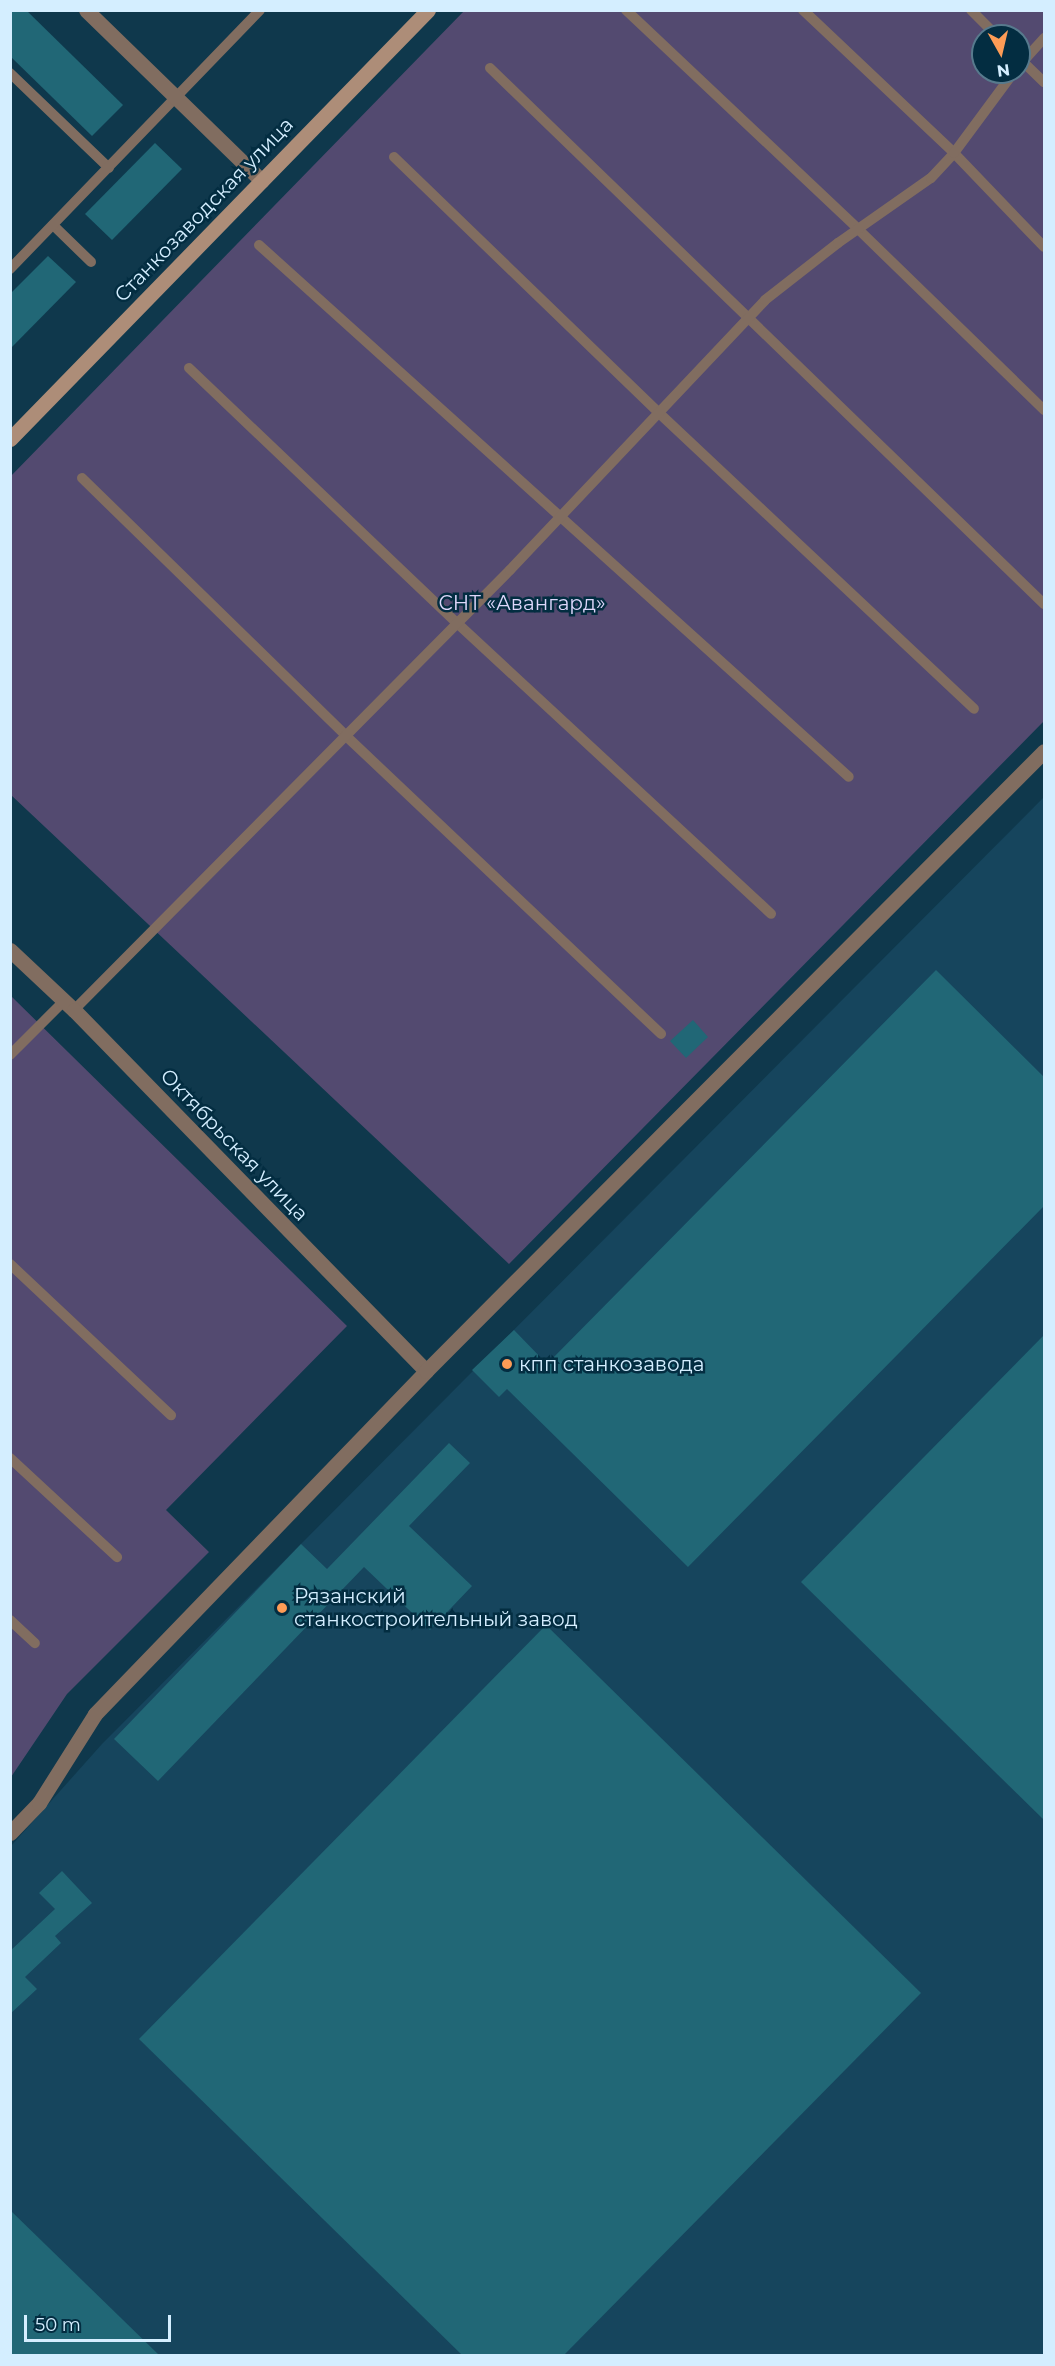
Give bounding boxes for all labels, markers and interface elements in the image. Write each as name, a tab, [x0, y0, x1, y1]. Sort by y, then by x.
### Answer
north arrow	[971, 24, 1031, 84]
text: N	[996, 60, 1011, 81]
street label: Станкозаводская улица	[110, 113, 298, 307]
park label: СНТ «Авангард»	[438, 591, 606, 615]
street label: Октябрьская улица	[155, 1064, 313, 1226]
place label: кпп станкозавода	[519, 1352, 704, 1376]
marker: кпп станкозавода	[500, 1357, 514, 1371]
place label: Рязанский станкостроительный завод	[294, 1584, 578, 1631]
marker: Рязанский станкостроительный завод	[275, 1601, 289, 1615]
scale bar	[27, 2303, 174, 2341]
text: 50 m	[35, 2314, 81, 2336]

